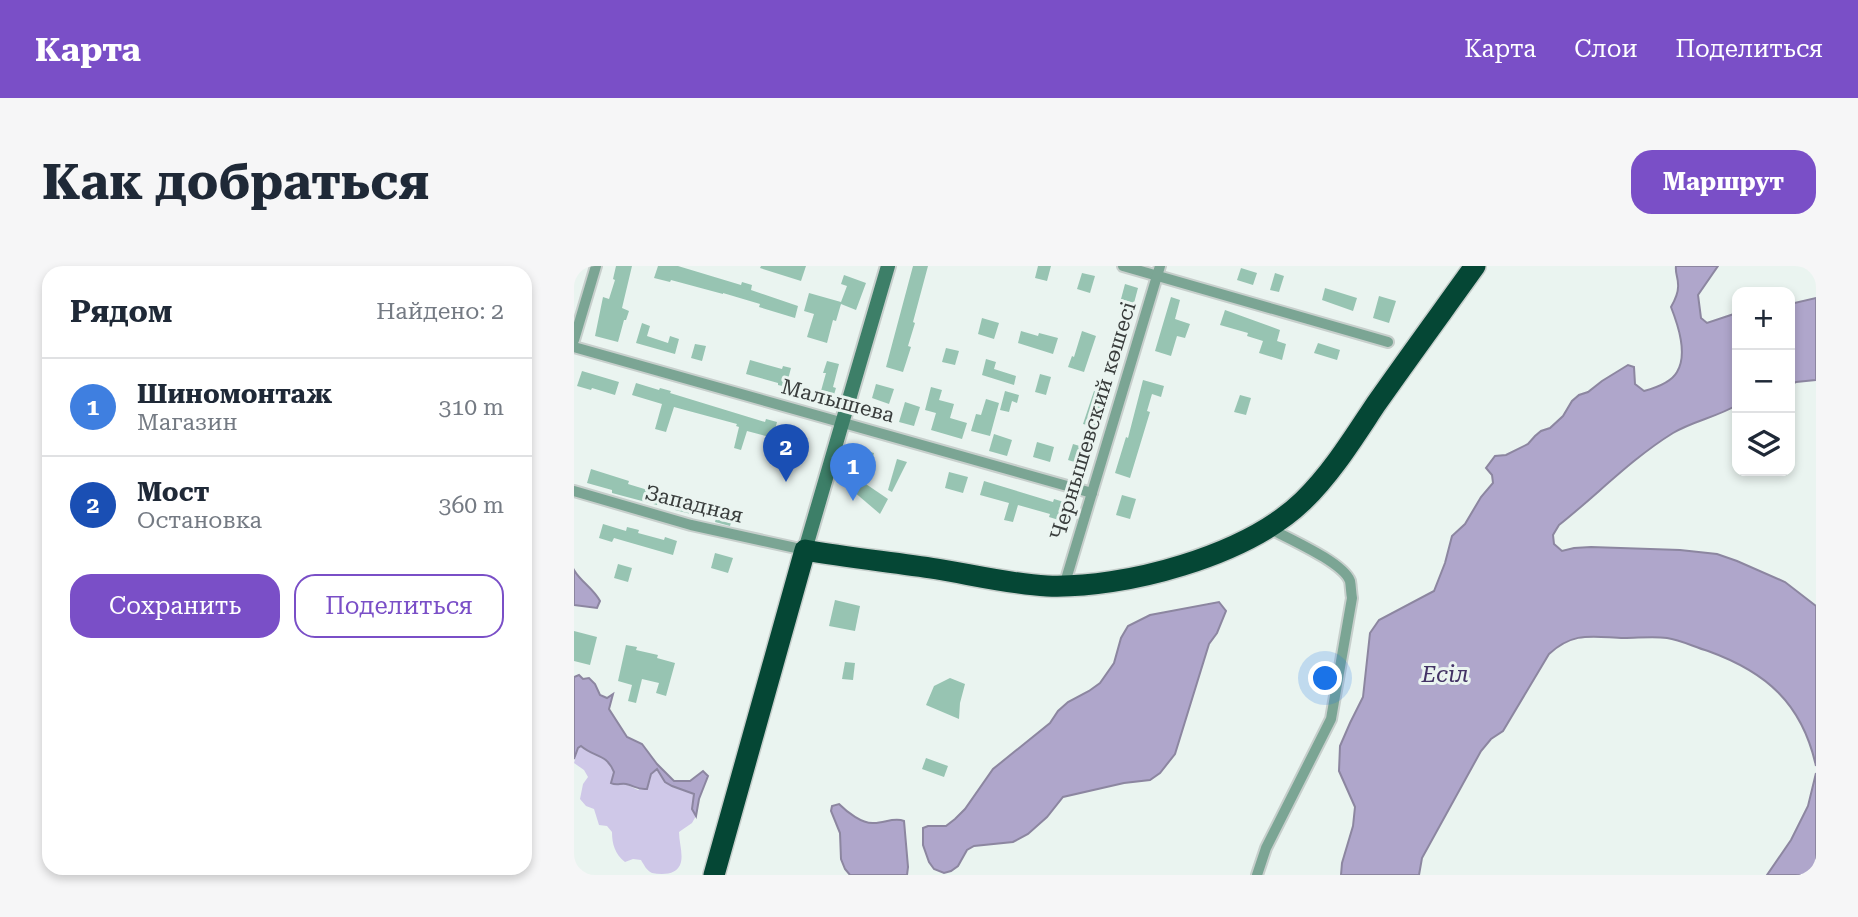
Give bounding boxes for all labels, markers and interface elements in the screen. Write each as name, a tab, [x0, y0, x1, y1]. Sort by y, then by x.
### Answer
text: Карта	[35, 30, 141, 69]
text: Карта	[1464, 35, 1536, 63]
text: Слои	[1574, 35, 1637, 63]
text: Поделиться	[1675, 35, 1823, 63]
button: Маршрут	[1631, 150, 1816, 214]
text: Как добраться	[42, 154, 429, 211]
map controls	[1732, 287, 1795, 476]
button: +	[1732, 287, 1795, 350]
text: Рядом	[70, 294, 172, 329]
text: Найдено: 2	[376, 298, 504, 325]
street label: Чернышевский көшесі	[1045, 298, 1141, 543]
button: −	[1732, 350, 1795, 413]
street label: Малышева	[779, 374, 898, 428]
text: Шиномонтаж	[137, 379, 332, 409]
text: 1	[87, 394, 99, 421]
text: 310 m	[439, 394, 504, 421]
text: Магазин	[137, 409, 237, 436]
button: layers	[1732, 413, 1795, 476]
pin: 2	[763, 424, 809, 482]
pin: 1	[830, 443, 876, 501]
text: Мост	[137, 477, 209, 507]
street label: Западная	[642, 480, 746, 528]
text: 2	[87, 492, 99, 519]
text: 360 m	[439, 492, 504, 519]
text: Остановка	[137, 507, 262, 534]
button: Сохранить	[70, 574, 280, 638]
button: Поделиться	[294, 574, 504, 638]
your location	[1308, 661, 1342, 695]
water label: Есіл	[1420, 661, 1469, 688]

